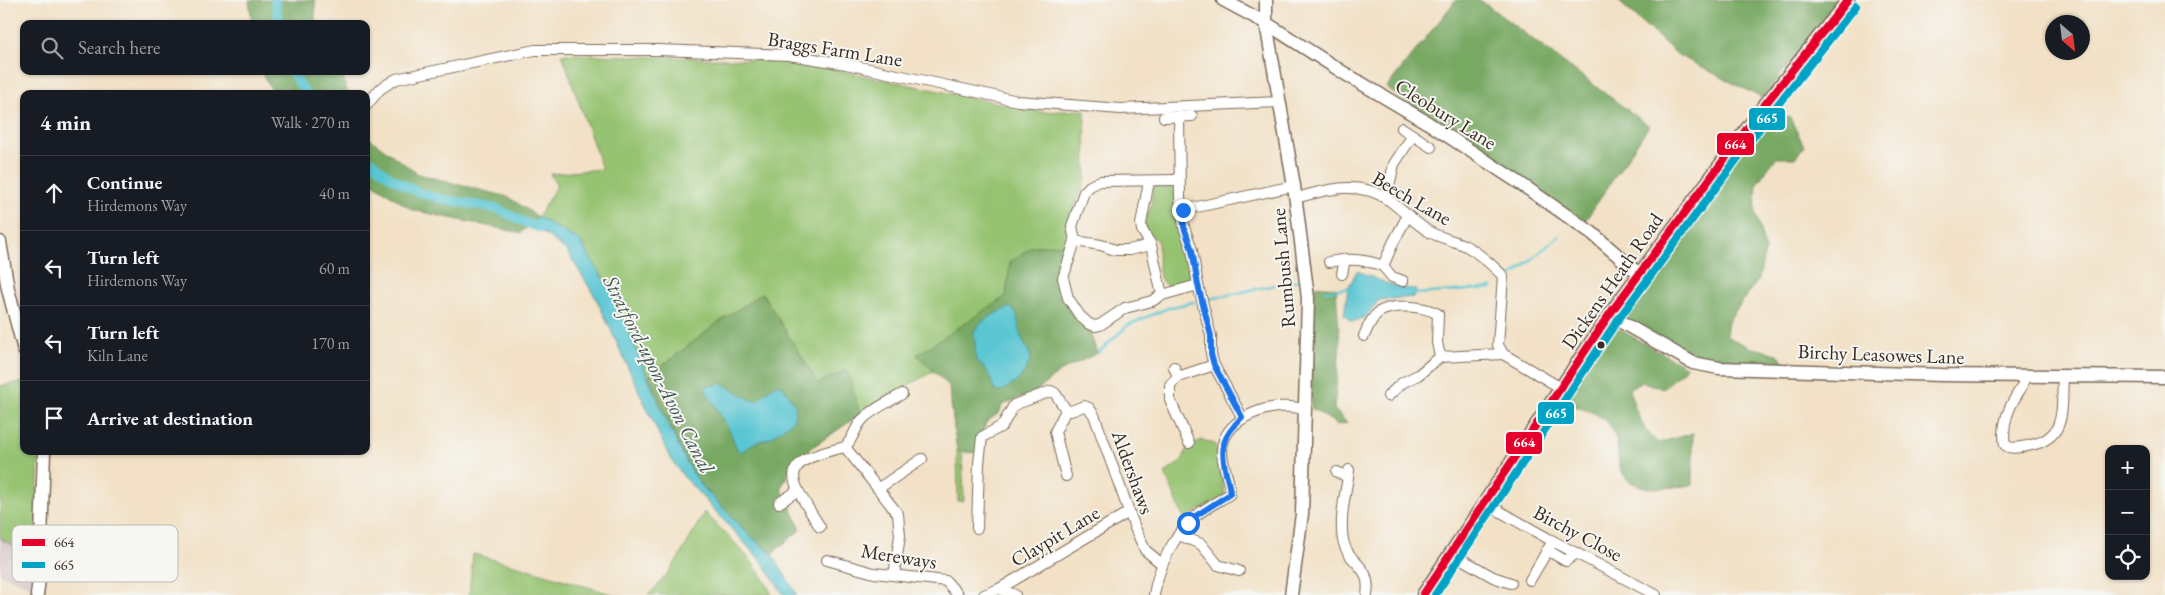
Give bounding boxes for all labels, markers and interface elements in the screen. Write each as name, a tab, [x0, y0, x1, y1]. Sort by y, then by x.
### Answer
north arrow	[2045, 15, 2090, 60]
search box	[20, 20, 370, 75]
street label: Braggs Farm Lane	[766, 26, 904, 73]
icon: search	[38, 34, 66, 62]
text: Search here	[78, 35, 160, 60]
street label: Cleobury Lane	[1390, 73, 1502, 156]
line badge: 665	[1748, 107, 1786, 131]
text: 4 min	[40, 109, 91, 136]
text: 665	[1756, 109, 1778, 127]
text: Walk · 270 m	[271, 112, 350, 133]
line badge: 664	[1716, 132, 1755, 156]
text: 664	[1724, 135, 1747, 153]
street label: Beech Lane	[1368, 165, 1457, 231]
text: Continue	[87, 170, 162, 195]
icon: ahead	[40, 179, 68, 207]
text: 40 m	[319, 183, 350, 204]
text: Hirdemons Way	[87, 195, 187, 216]
route end	[1172, 199, 1195, 222]
street label: Rumbush Lane	[1265, 207, 1301, 329]
street label: Dickens Heath Road	[1555, 207, 1669, 354]
text: Turn left	[87, 245, 159, 270]
icon: left	[40, 254, 68, 282]
text: 60 m	[319, 258, 350, 279]
text: Hirdemons Way	[87, 270, 187, 291]
water label: Stratford-upon-Avon Canal	[597, 270, 721, 478]
text: Turn left	[87, 320, 159, 345]
icon: left	[40, 329, 68, 357]
text: 170 m	[311, 333, 350, 354]
street label: Birchy Leasowes Lane	[1797, 338, 1965, 370]
unlabelled marker	[1596, 340, 1606, 350]
text: Kiln Lane	[87, 345, 148, 366]
line badge: 665	[1537, 401, 1575, 425]
icon: arrive	[40, 404, 68, 432]
text: 665	[1545, 404, 1567, 422]
text: Arrive at destination	[87, 406, 253, 431]
street label: Aldershaws	[1105, 425, 1160, 518]
line badge: 664	[1505, 431, 1543, 455]
text: 664	[1513, 433, 1536, 451]
map controls	[2105, 445, 2150, 580]
button: +	[2105, 445, 2150, 490]
button: −	[2105, 490, 2150, 535]
street label: Claypit Lane	[1006, 499, 1104, 573]
street label: Birchy Close	[1529, 499, 1627, 567]
route start	[1177, 512, 1200, 535]
legend	[12, 525, 178, 582]
text: 664	[54, 533, 74, 551]
button: locate	[2105, 535, 2150, 580]
street label: Mereways	[859, 537, 939, 575]
text: 665	[54, 556, 74, 574]

